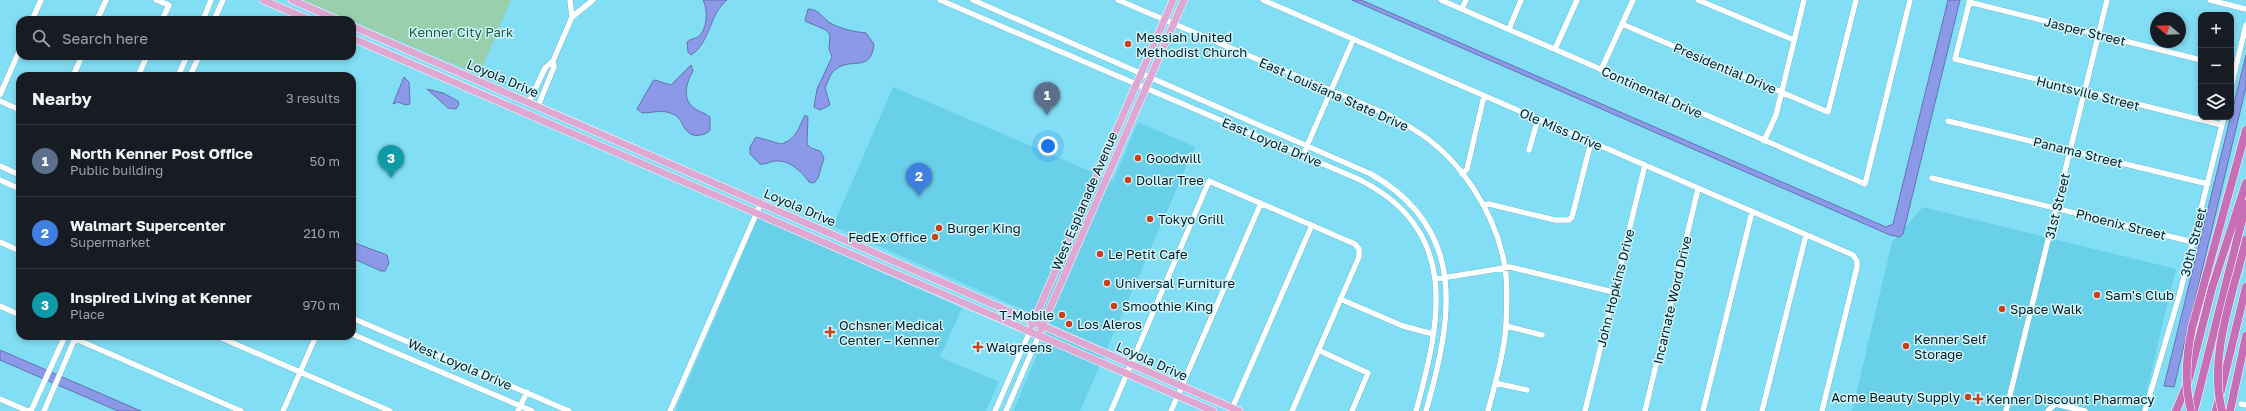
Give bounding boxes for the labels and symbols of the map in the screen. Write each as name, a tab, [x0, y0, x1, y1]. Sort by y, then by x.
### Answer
north arrow	[2150, 12, 2186, 48]
street label: Jasper Street	[2042, 13, 2128, 49]
park label: Kenner City Park	[409, 24, 514, 40]
place label: Messiah United Methodist Church	[1136, 29, 1247, 60]
marker: Messiah United Methodist Church	[1123, 39, 1133, 49]
street label: Presidential Drive	[1671, 39, 1779, 97]
street label: East Louisiana State Drive	[1257, 54, 1411, 134]
street label: Loyola Drive	[465, 56, 541, 100]
street label: Continental Drive	[1599, 63, 1705, 121]
street label: Huntsville Street	[2035, 72, 2141, 114]
pin: 1	[1034, 82, 1060, 115]
street label: Ole Miss Drive	[1517, 104, 1605, 154]
street label: East Loyola Drive	[1220, 114, 1324, 170]
street label: West Esplanade Avenue	[1047, 129, 1121, 273]
street label: Panama Street	[2032, 133, 2124, 171]
your location	[1038, 136, 1058, 156]
pin: 3	[378, 145, 404, 178]
place label: Goodwill	[1146, 150, 1201, 166]
marker: Goodwill	[1133, 153, 1143, 163]
pin: 2	[906, 163, 932, 196]
street label: 31st Street	[2041, 171, 2073, 241]
place label: Dollar Tree	[1136, 172, 1204, 188]
marker: Dollar Tree	[1123, 175, 1133, 185]
street label: Loyola Drive	[762, 185, 838, 229]
street label: Phoenix Street	[2074, 205, 2168, 243]
street label: 30th Street	[2177, 206, 2209, 278]
place label: Tokyo Grill	[1158, 211, 1224, 227]
marker: Tokyo Grill	[1145, 214, 1155, 224]
place label: Burger King	[947, 220, 1021, 236]
marker: Burger King	[934, 223, 944, 233]
street label: John Hopkins Drive	[1593, 227, 1637, 349]
place label: FedEx Office	[848, 229, 927, 245]
marker: FedEx Office	[930, 232, 940, 242]
street label: Incarnate Word Drive	[1649, 234, 1695, 366]
place label: Le Petit Cafe	[1108, 246, 1187, 262]
marker: Le Petit Cafe	[1095, 249, 1105, 259]
place label: Universal Furniture	[1115, 275, 1235, 291]
marker: Universal Furniture	[1102, 278, 1112, 288]
place label: Sam's Club	[2105, 287, 2174, 303]
marker: Sam's Club	[2092, 290, 2102, 300]
place label: Smoothie King	[1122, 298, 1213, 314]
marker: Smoothie King	[1109, 301, 1119, 311]
place label: Space Walk	[2010, 301, 2083, 317]
marker: Space Walk	[1997, 304, 2007, 314]
place label: T-Mobile	[999, 307, 1054, 323]
marker: T-Mobile	[1057, 310, 1067, 320]
place label: Los Aleros	[1077, 316, 1142, 332]
place label: Ochsner Medical Center – Kenner	[839, 317, 943, 348]
marker: Los Aleros	[1064, 319, 1074, 329]
marker: Ochsner Medical Center – Kenner	[824, 326, 836, 338]
place label: Kenner Self Storage	[1914, 331, 1987, 362]
street label: West Loyola Drive	[406, 335, 514, 393]
street label: Loyola Drive	[1114, 338, 1190, 384]
place label: Walgreens	[986, 339, 1052, 355]
marker: Kenner Self Storage	[1901, 341, 1911, 351]
marker: Walgreens	[973, 342, 983, 352]
place label: Acme Beauty Supply	[1831, 389, 1961, 405]
place label: Kenner Discount Pharmacy	[1986, 391, 2155, 407]
marker: Acme Beauty Supply	[1963, 392, 1973, 402]
marker: Kenner Discount Pharmacy	[1973, 394, 1983, 404]

